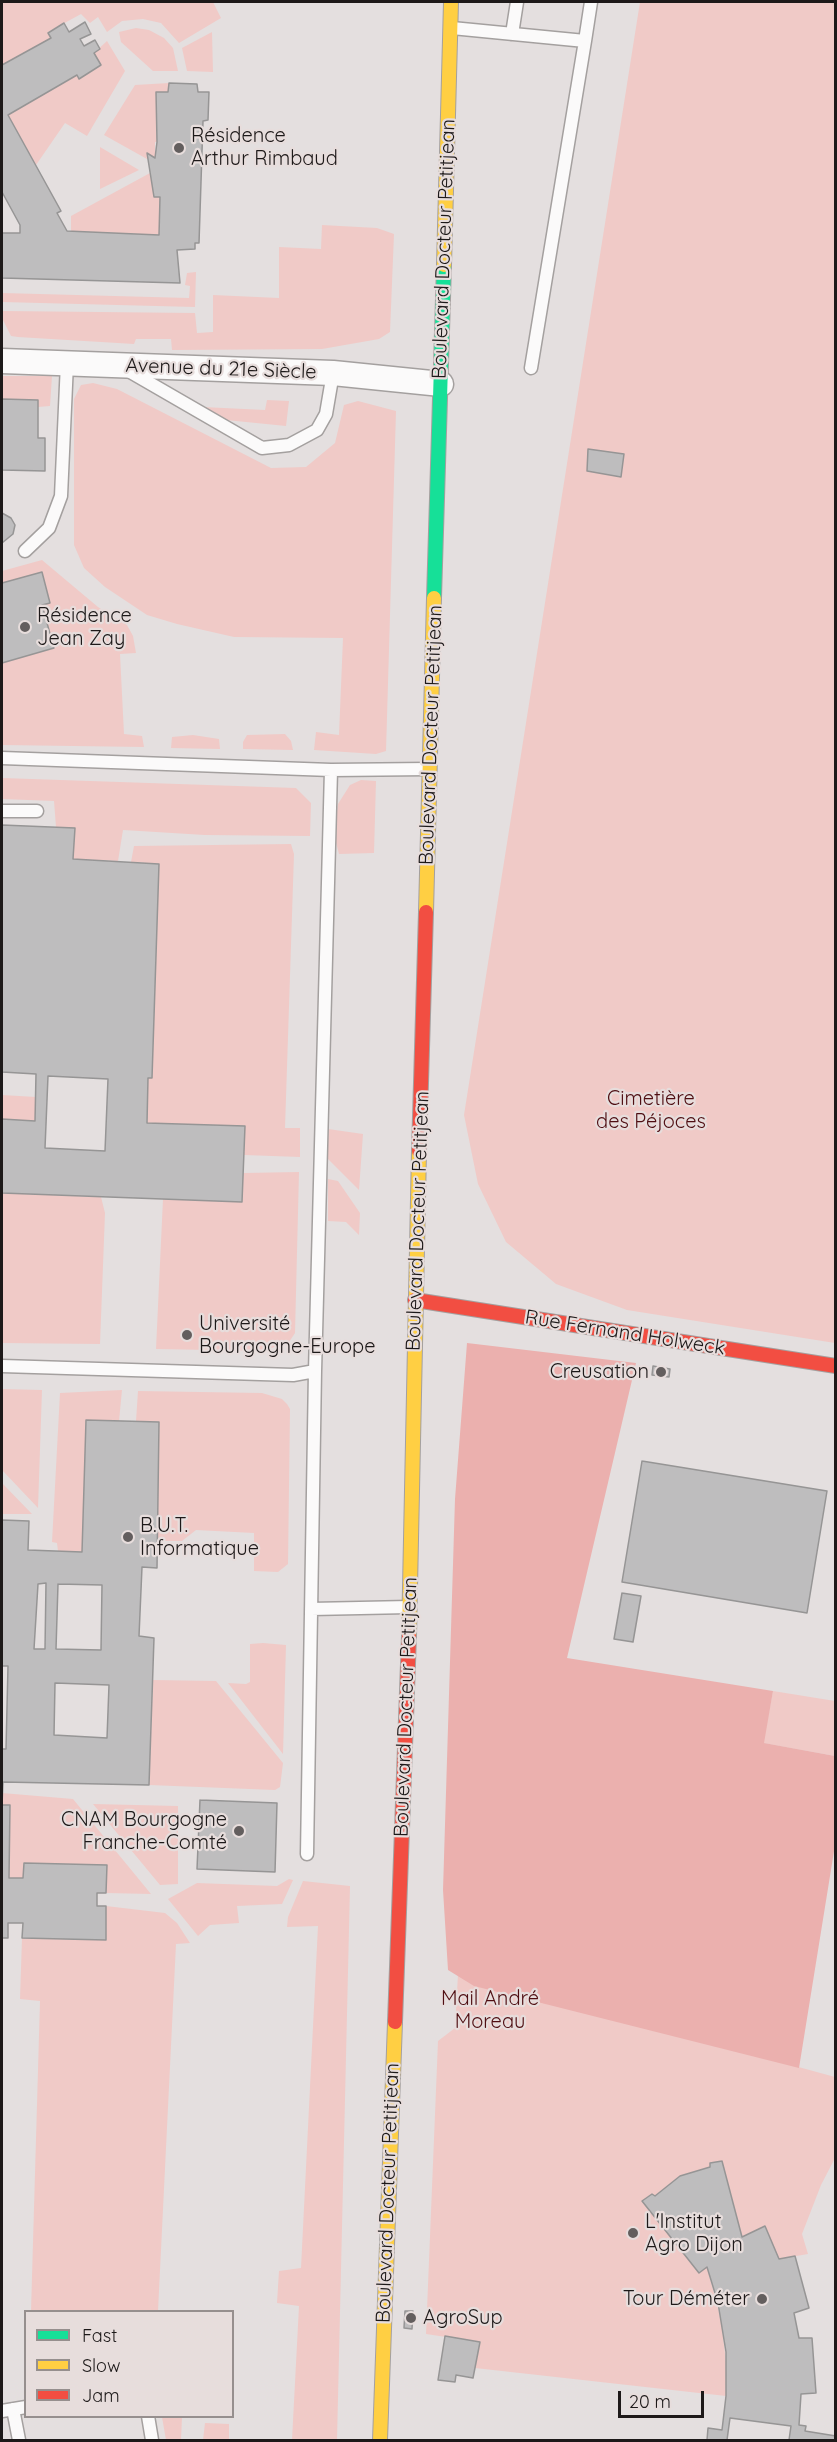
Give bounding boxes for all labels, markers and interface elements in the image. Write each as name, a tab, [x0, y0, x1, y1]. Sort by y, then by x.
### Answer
street label: Boulevard Docteur Petitjean	[427, 118, 461, 380]
place label: Résidence Arthur Rimbaud	[191, 124, 338, 171]
marker: Résidence Arthur Rimbaud	[172, 141, 186, 155]
street label: Avenue du 21e Siècle	[125, 354, 317, 384]
place label: Résidence Jean Zay	[37, 604, 132, 651]
street label: Boulevard Docteur Petitjean	[414, 604, 448, 866]
marker: Résidence Jean Zay	[18, 620, 32, 634]
park label: Cimetière des Péjoces	[596, 1087, 706, 1134]
street label: Boulevard Docteur Petitjean	[401, 1090, 435, 1352]
street label: Rue Fernand Holweck	[523, 1305, 727, 1361]
place label: Université Bourgogne-Europe	[199, 1312, 375, 1359]
marker: Université Bourgogne-Europe	[180, 1328, 194, 1342]
place label: Creusation	[550, 1360, 649, 1384]
marker: Creusation	[654, 1365, 668, 1379]
place label: B.U.T. Informatique	[140, 1514, 259, 1561]
marker: B.U.T. Informatique	[121, 1530, 135, 1544]
street label: Boulevard Docteur Petitjean	[389, 1576, 423, 1838]
place label: CNAM Bourgogne Franche-Comté	[61, 1808, 227, 1855]
marker: CNAM Bourgogne Franche-Comté	[232, 1824, 246, 1838]
park label: Mail André Moreau	[441, 1987, 539, 2034]
street label: Boulevard Docteur Petitjean	[371, 2062, 405, 2324]
place label: L'Institut Agro Dijon	[645, 2210, 743, 2257]
marker: L'Institut Agro Dijon	[626, 2226, 640, 2240]
place label: Tour Déméter	[623, 2287, 750, 2311]
marker: Tour Déméter	[755, 2292, 769, 2306]
place label: AgroSup	[423, 2306, 502, 2330]
legend	[24, 2310, 234, 2418]
marker: AgroSup	[404, 2311, 418, 2325]
text: Fast	[82, 2324, 117, 2347]
text: Slow	[82, 2354, 120, 2377]
scale bar	[621, 2379, 706, 2417]
text: Jam	[82, 2384, 120, 2407]
text: 20 m	[629, 2390, 671, 2413]

